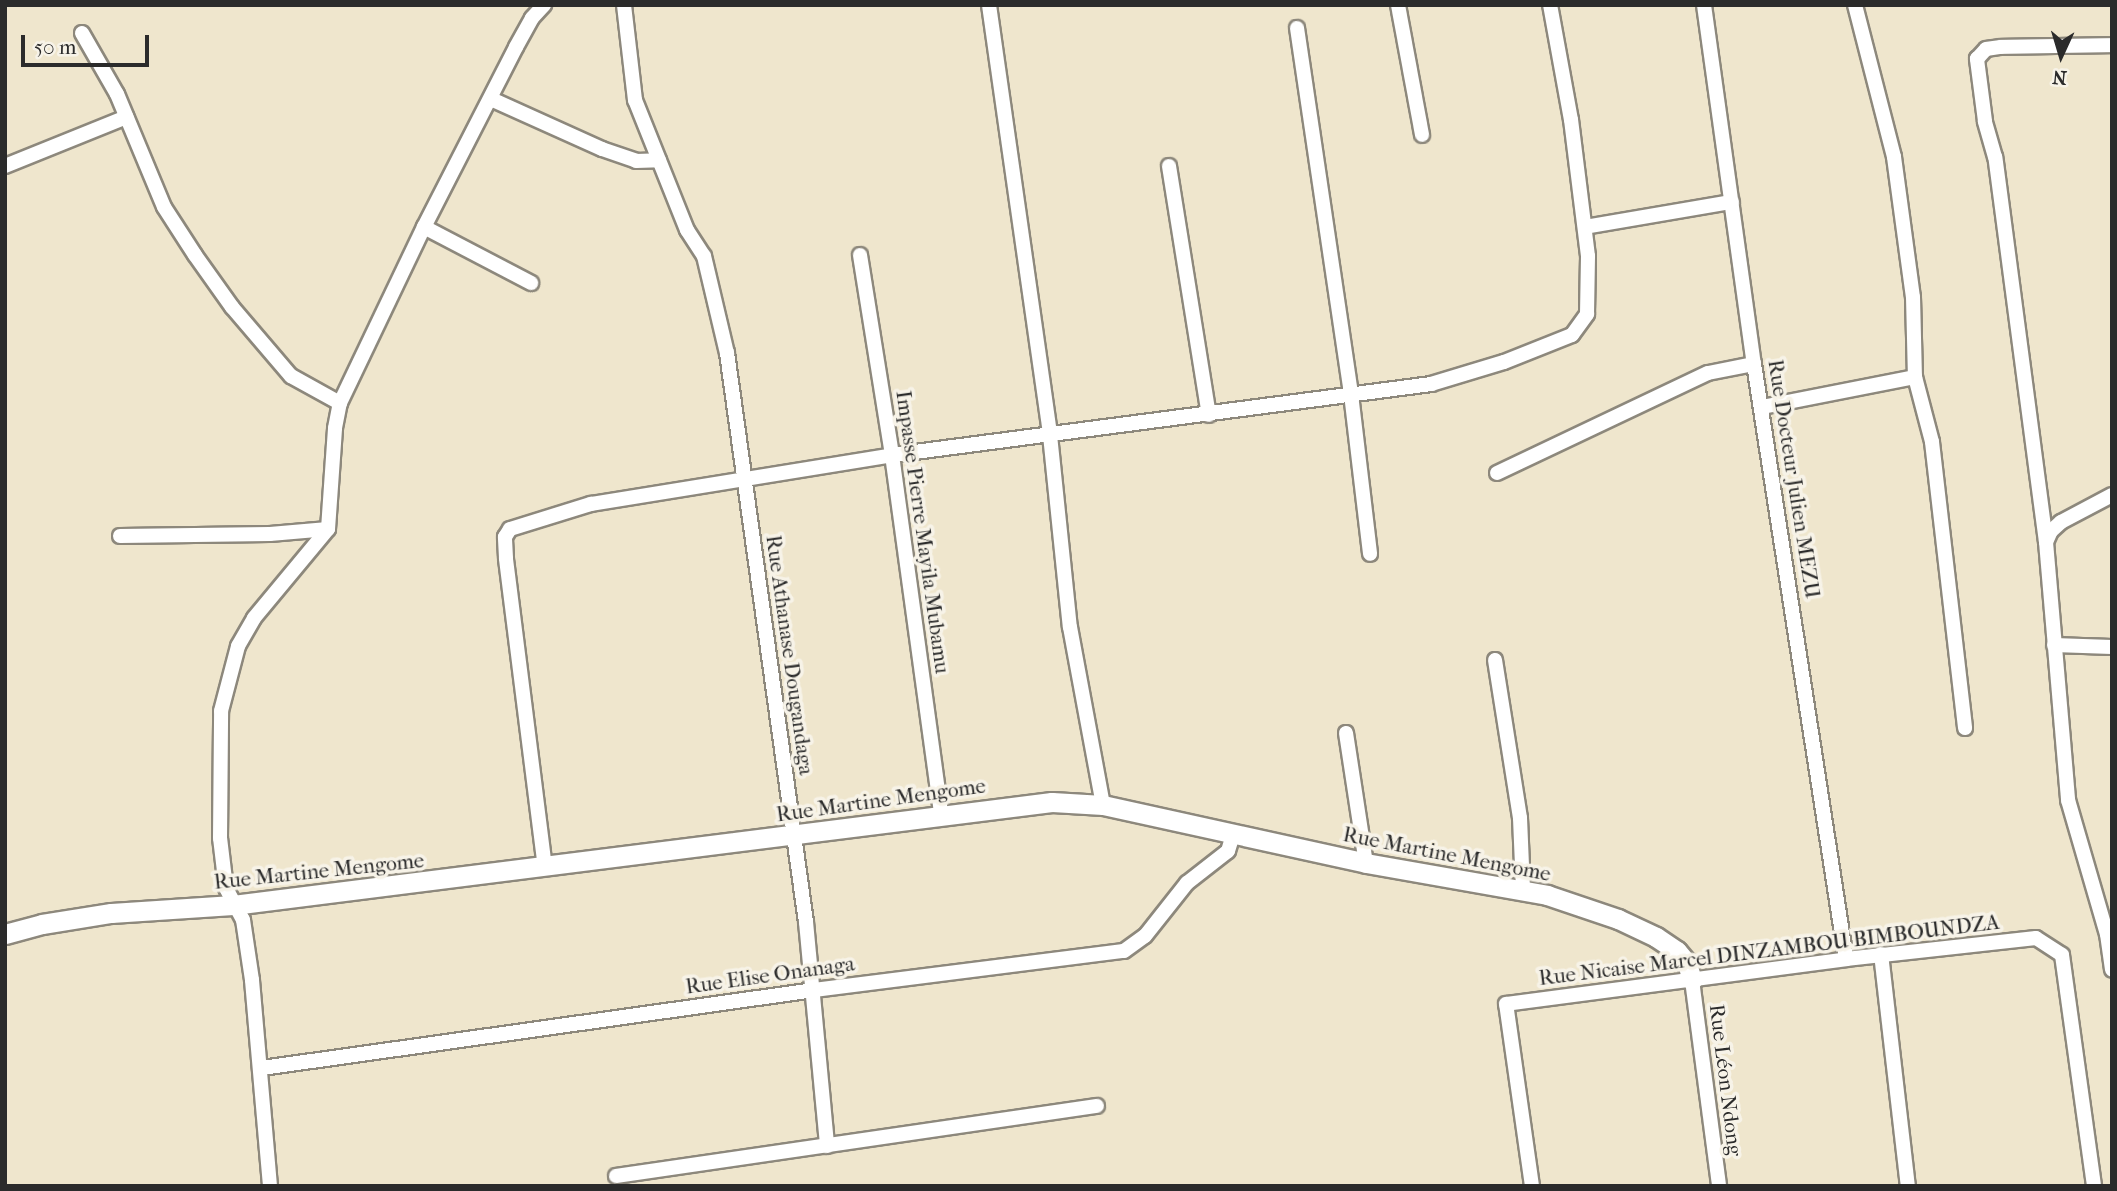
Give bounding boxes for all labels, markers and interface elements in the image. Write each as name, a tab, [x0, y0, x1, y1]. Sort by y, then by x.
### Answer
scale bar	[24, 21, 152, 65]
north arrow	[2026, 21, 2096, 91]
text: 50 m	[34, 35, 77, 59]
text: N	[2052, 65, 2068, 88]
street label: Rue Docteur Julien MEZU	[1763, 358, 1825, 600]
street label: Impasse Pierre Mayila Mubamu	[891, 389, 955, 675]
street label: Rue Athanase Dougandaga	[761, 533, 819, 777]
street label: Rue Martine Mengome	[775, 773, 987, 827]
street label: Rue Martine Mengome	[1341, 821, 1553, 887]
street label: Rue Martine Mengome	[213, 847, 425, 895]
street label: Rue Nicaise Marcel DINZAMBOU BIMBOUNDZA	[1537, 909, 2001, 991]
street label: Rue Elise Onanaga	[684, 951, 856, 999]
street label: Rue Léon Ndong	[1704, 1003, 1748, 1157]

